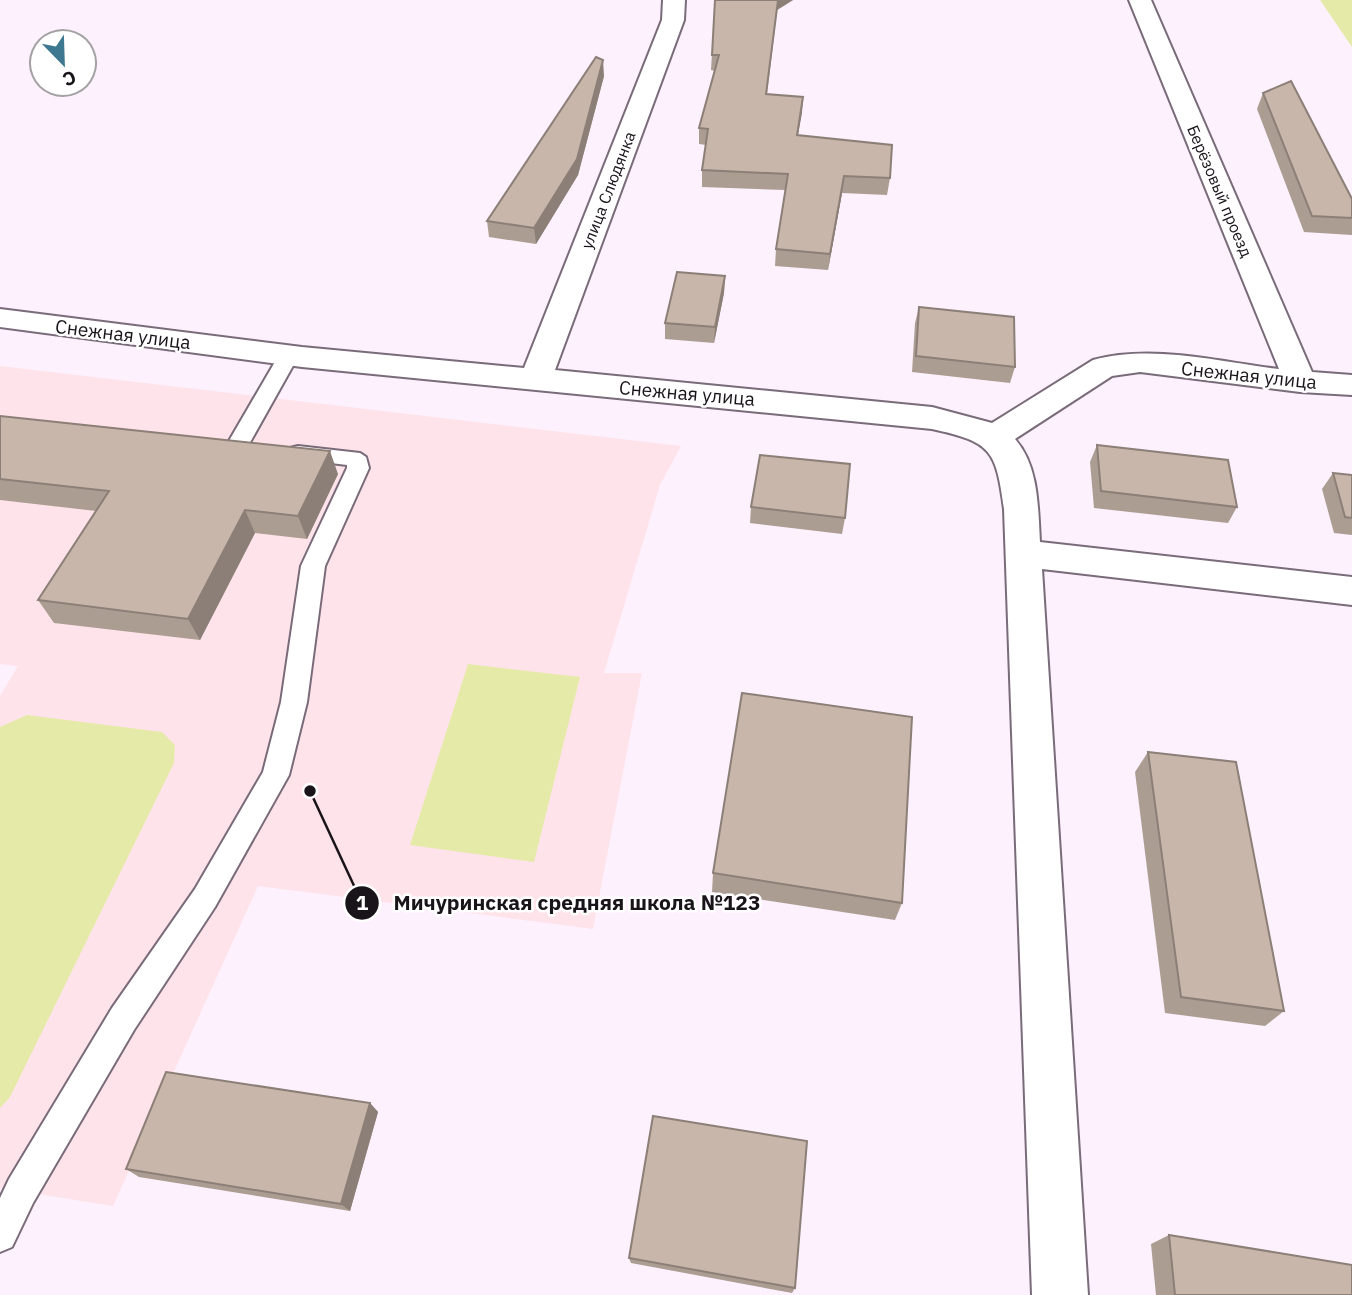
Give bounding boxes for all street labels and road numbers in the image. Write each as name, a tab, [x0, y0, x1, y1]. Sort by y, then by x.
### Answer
street label: Берёзовый проезд	[1183, 122, 1257, 260]
street label: улица Слюдянка	[576, 128, 640, 252]
street label: Снежная улица	[54, 314, 192, 354]
street label: Снежная улица	[1180, 356, 1318, 394]
street label: Снежная улица	[618, 375, 756, 411]

